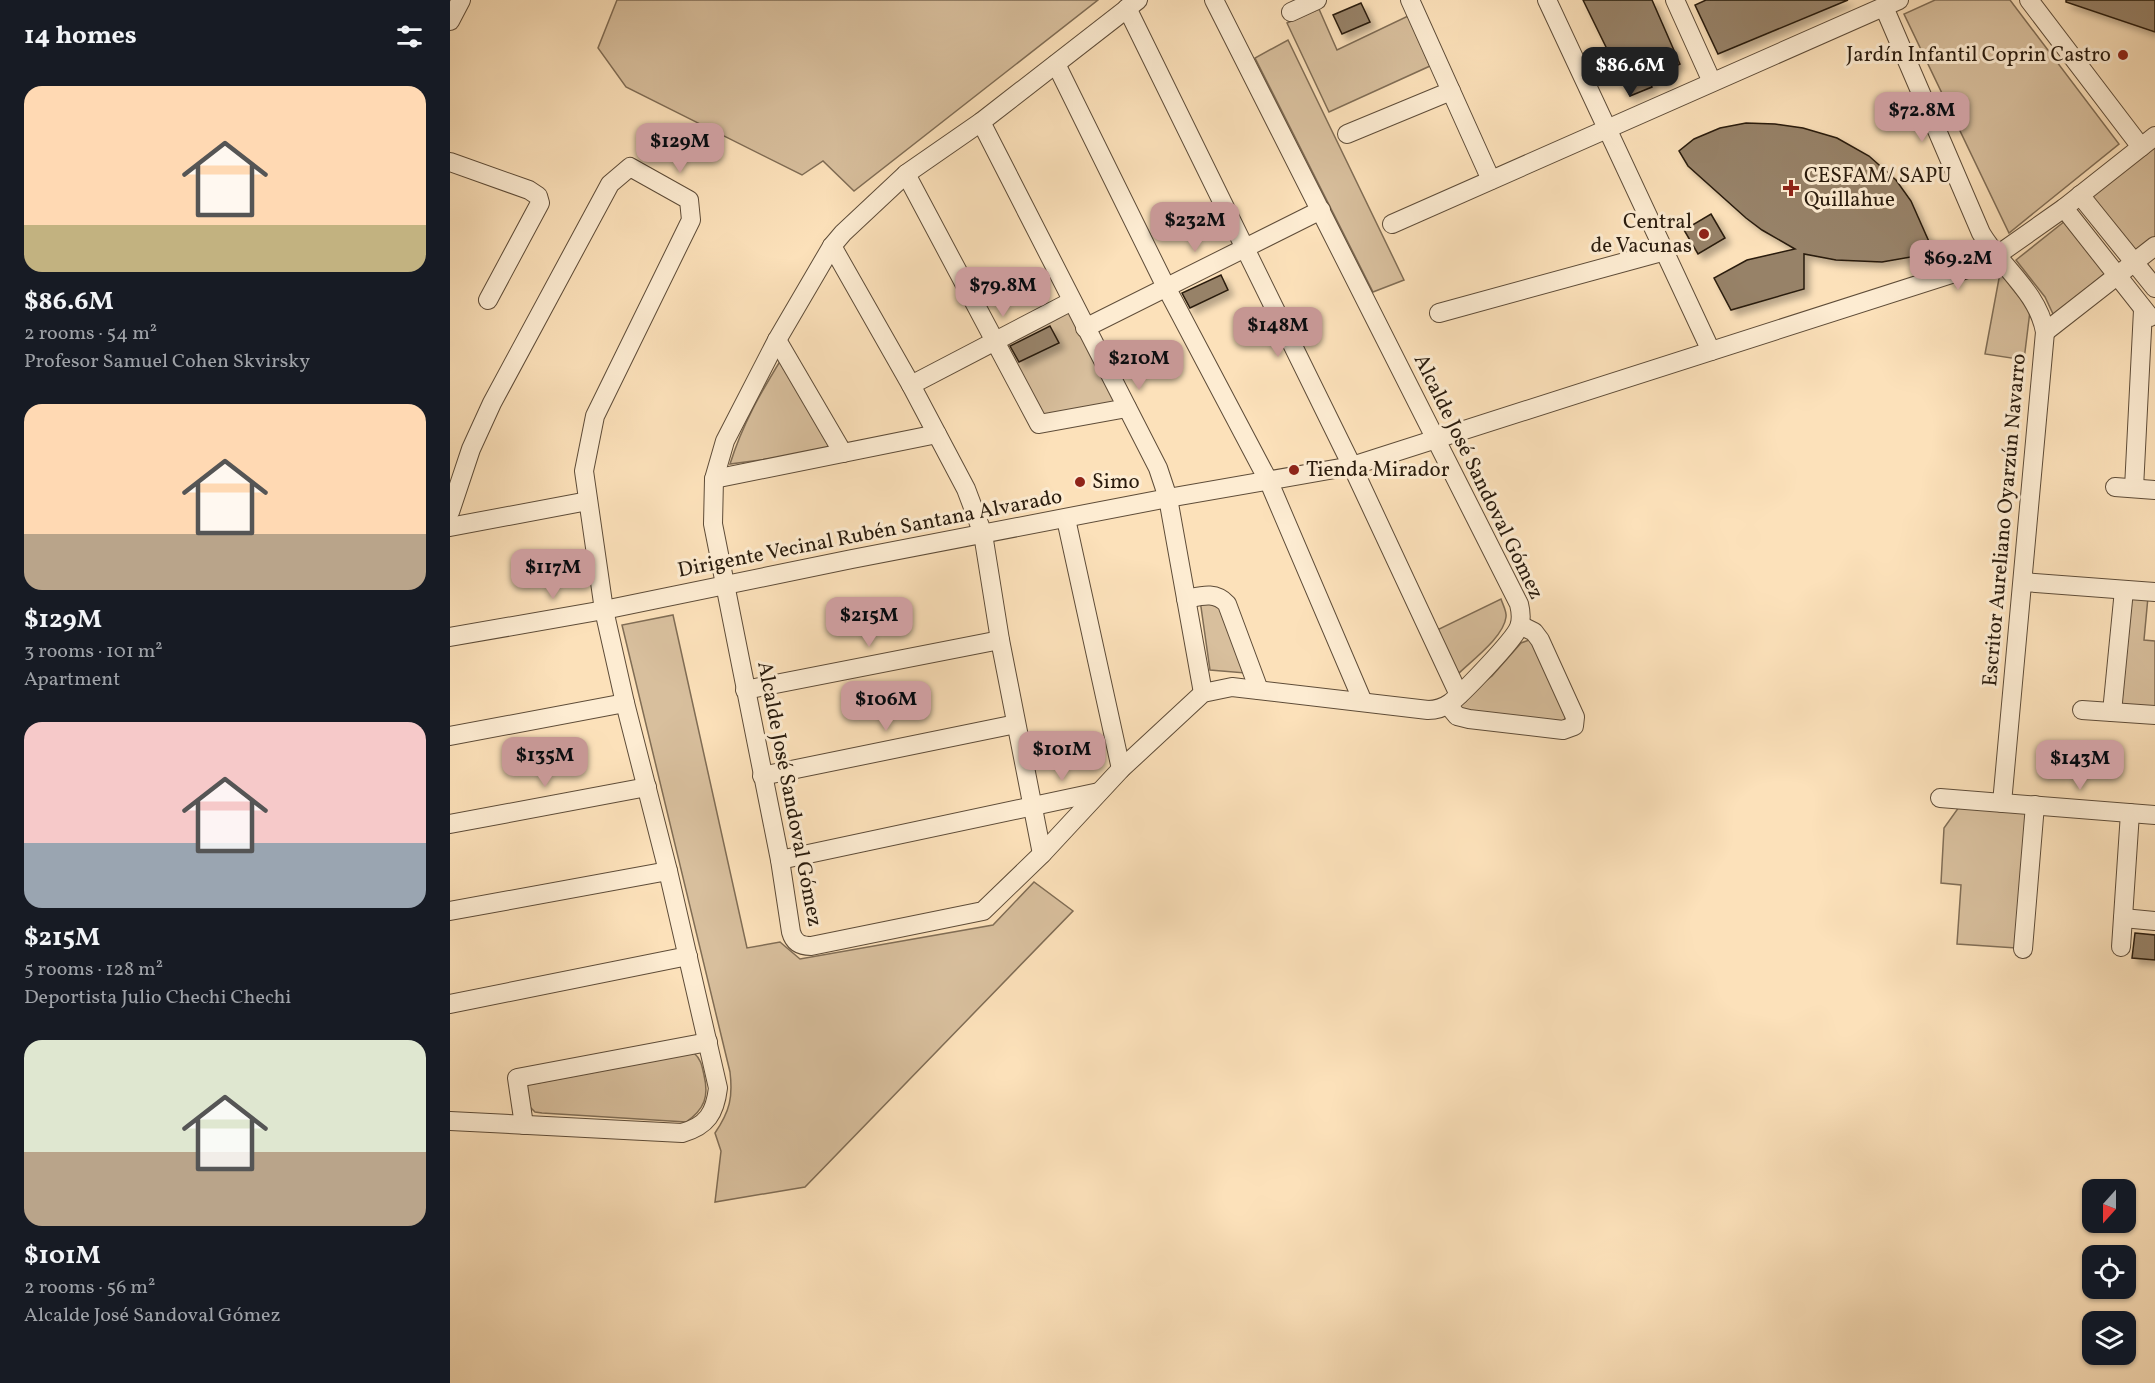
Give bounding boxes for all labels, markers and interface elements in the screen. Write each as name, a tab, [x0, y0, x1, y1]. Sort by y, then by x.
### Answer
text: 14 homes	[24, 18, 137, 54]
icon: filters	[393, 20, 426, 53]
place label: Jardín Infantil Coprin Castro	[1846, 41, 2111, 70]
pin: $86.6M	[1581, 47, 1679, 98]
marker: Jardín Infantil Coprin Castro	[2116, 48, 2130, 62]
text: $86.6M	[1595, 52, 1665, 80]
pin: $72.8M	[1873, 92, 1971, 143]
text: $72.8M	[1889, 97, 1955, 125]
pin: $129M	[638, 123, 722, 174]
icon: home	[171, 125, 279, 233]
text: $129M	[650, 128, 710, 156]
place label: CESFAM/ SAPU Quillahue	[1804, 162, 1951, 215]
marker: CESFAM/ SAPU Quillahue	[1782, 179, 1800, 197]
pin: $232M	[1153, 202, 1237, 253]
text: $232M	[1164, 207, 1226, 235]
place label: Central de Vacunas	[1590, 208, 1692, 261]
marker: Central de Vacunas	[1697, 227, 1711, 241]
pin: $69.2M	[1909, 240, 2007, 291]
text: $69.2M	[1924, 245, 1992, 273]
pin: $79.8M	[954, 267, 1052, 318]
text: $79.8M	[969, 272, 1037, 300]
text: $86.6M	[24, 284, 114, 320]
pin: $148M	[1236, 307, 1320, 358]
text: $148M	[1247, 312, 1309, 340]
text: 2 rooms · 54 m²	[24, 320, 157, 348]
pin: $210M	[1097, 340, 1181, 391]
text: $210M	[1108, 345, 1170, 373]
text: Profesor Samuel Cohen Skvirsky	[24, 348, 310, 376]
street label: Alcalde José Sandoval Gómez	[1406, 350, 1550, 604]
street label: Escritor Aureliano Oyarzún Navarro	[1976, 352, 2034, 688]
icon: home	[171, 443, 279, 551]
place label: Tienda Mirador	[1306, 456, 1450, 485]
marker: Tienda Mirador	[1287, 463, 1301, 477]
place label: Simo	[1092, 468, 1140, 497]
marker: Simo	[1073, 475, 1087, 489]
street label: Dirigente Vecinal Rubén Santana Alvarado	[675, 482, 1065, 586]
pin: $117M	[511, 549, 595, 600]
text: $117M	[525, 554, 581, 582]
pin: $215M	[827, 597, 911, 648]
text: $129M	[24, 602, 102, 638]
text: $215M	[840, 602, 898, 630]
text: 3 rooms · 101 m²	[24, 638, 163, 666]
street label: Alcalde José Sandoval Gómez	[749, 659, 829, 929]
text: Apartment	[24, 666, 120, 694]
pin: $106M	[844, 681, 928, 732]
text: $106M	[855, 686, 917, 714]
pin: $101M	[1020, 731, 1104, 782]
text: $101M	[1033, 736, 1091, 764]
pin: $135M	[503, 737, 587, 788]
pin: $143M	[2038, 740, 2122, 791]
text: $135M	[516, 742, 574, 770]
text: $143M	[2050, 745, 2110, 773]
icon: home	[171, 761, 279, 869]
text: $215M	[24, 920, 100, 956]
text: 5 rooms · 128 m²	[24, 956, 163, 984]
text: Deportista Julio Chechi Chechi	[24, 984, 291, 1012]
icon: home	[171, 1079, 279, 1187]
north arrow	[2082, 1179, 2136, 1233]
map controls	[2082, 1179, 2136, 1365]
text: $101M	[24, 1238, 101, 1274]
button: locate	[2082, 1245, 2136, 1299]
text: 2 rooms · 56 m²	[24, 1274, 155, 1302]
text: Alcalde José Sandoval Gómez	[24, 1302, 281, 1330]
button: layers	[2082, 1311, 2136, 1365]

